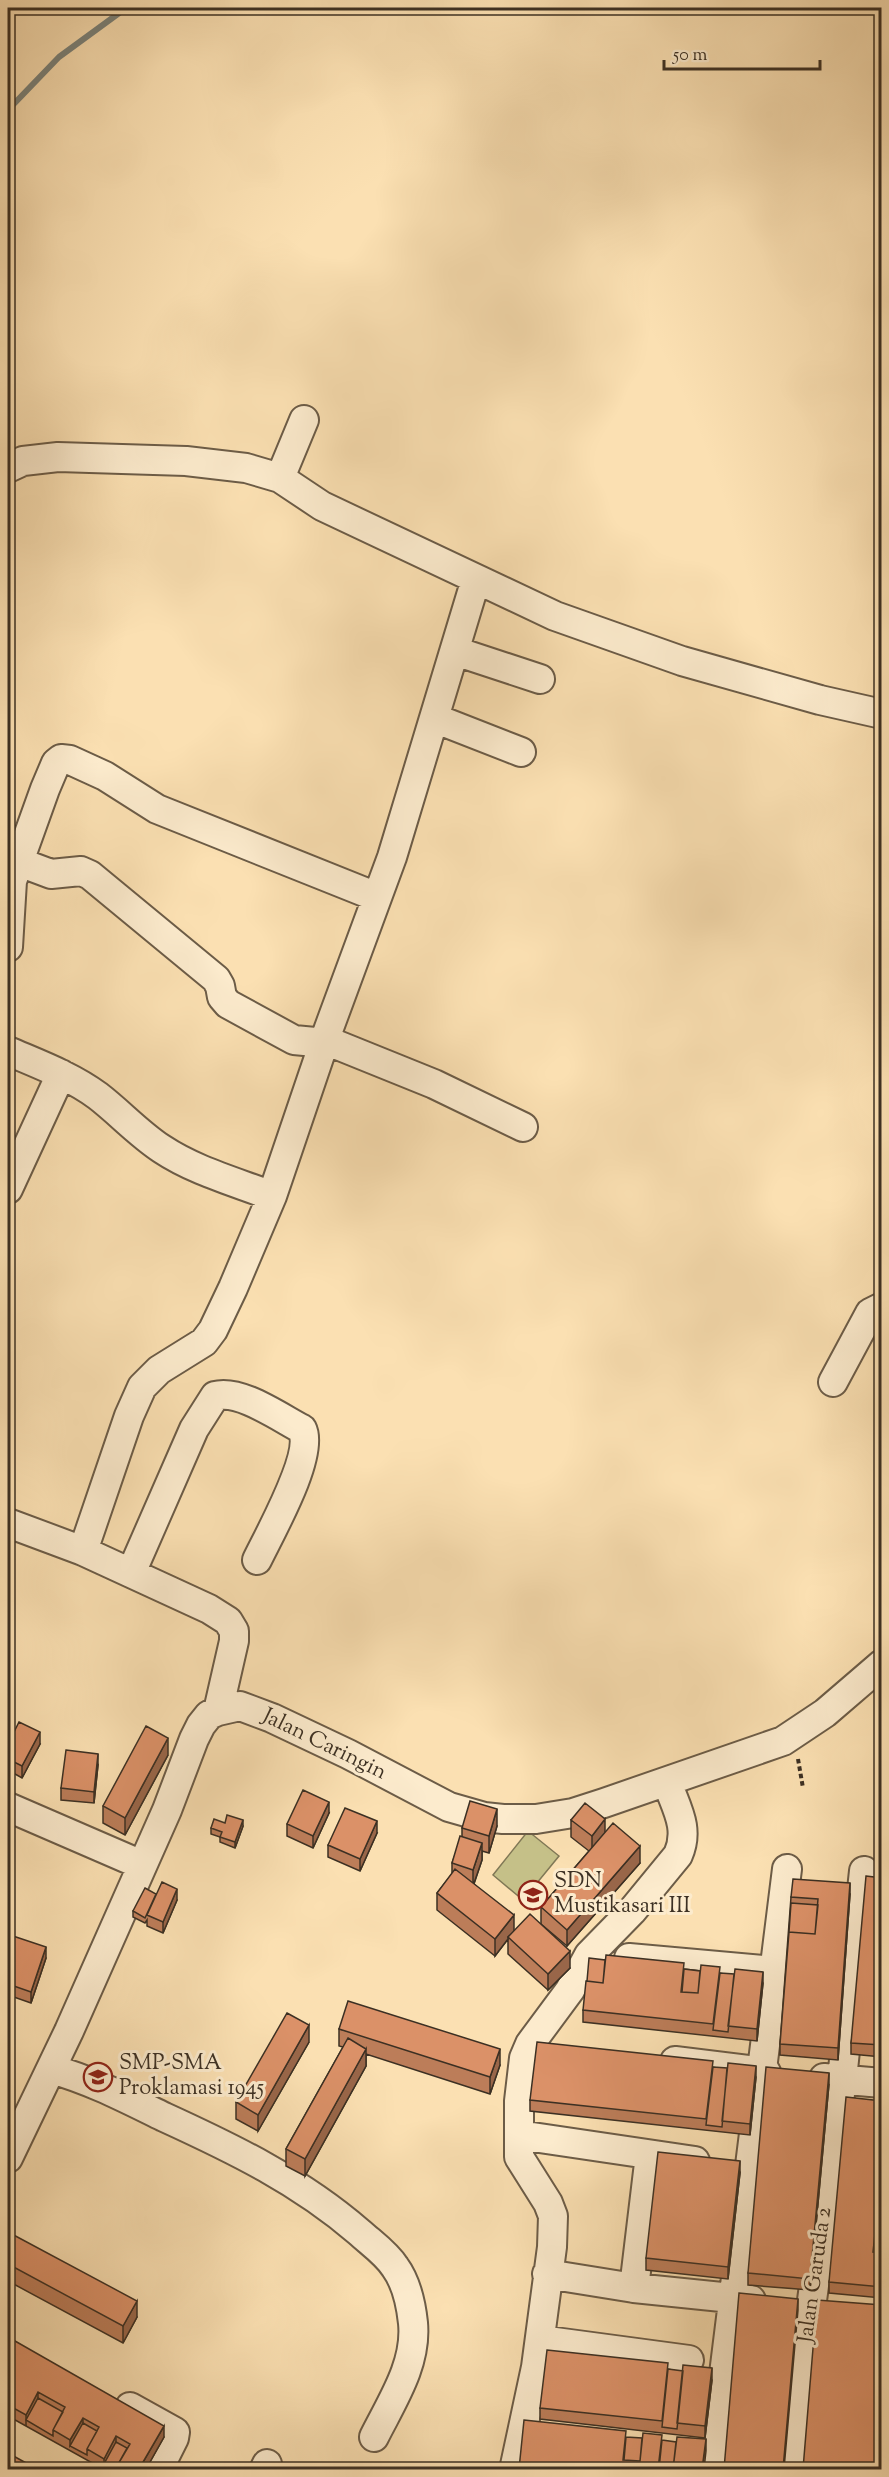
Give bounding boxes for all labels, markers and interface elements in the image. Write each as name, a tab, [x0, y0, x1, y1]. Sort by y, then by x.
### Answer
scale bar	[664, 33, 820, 71]
text: 50 m	[672, 43, 708, 69]
street label: Jalan Caringin	[255, 1701, 392, 1789]
place label: SDN Mustikasari III	[554, 1866, 690, 1923]
school or university icon: SDN Mustikasari III	[517, 1879, 549, 1911]
place label: SMP-SMA Proklamasi 1945	[119, 2048, 265, 2105]
school or university icon: SMP-SMA Proklamasi 1945	[82, 2061, 114, 2093]
street label: Jalan Garuda 2	[790, 2205, 841, 2346]

